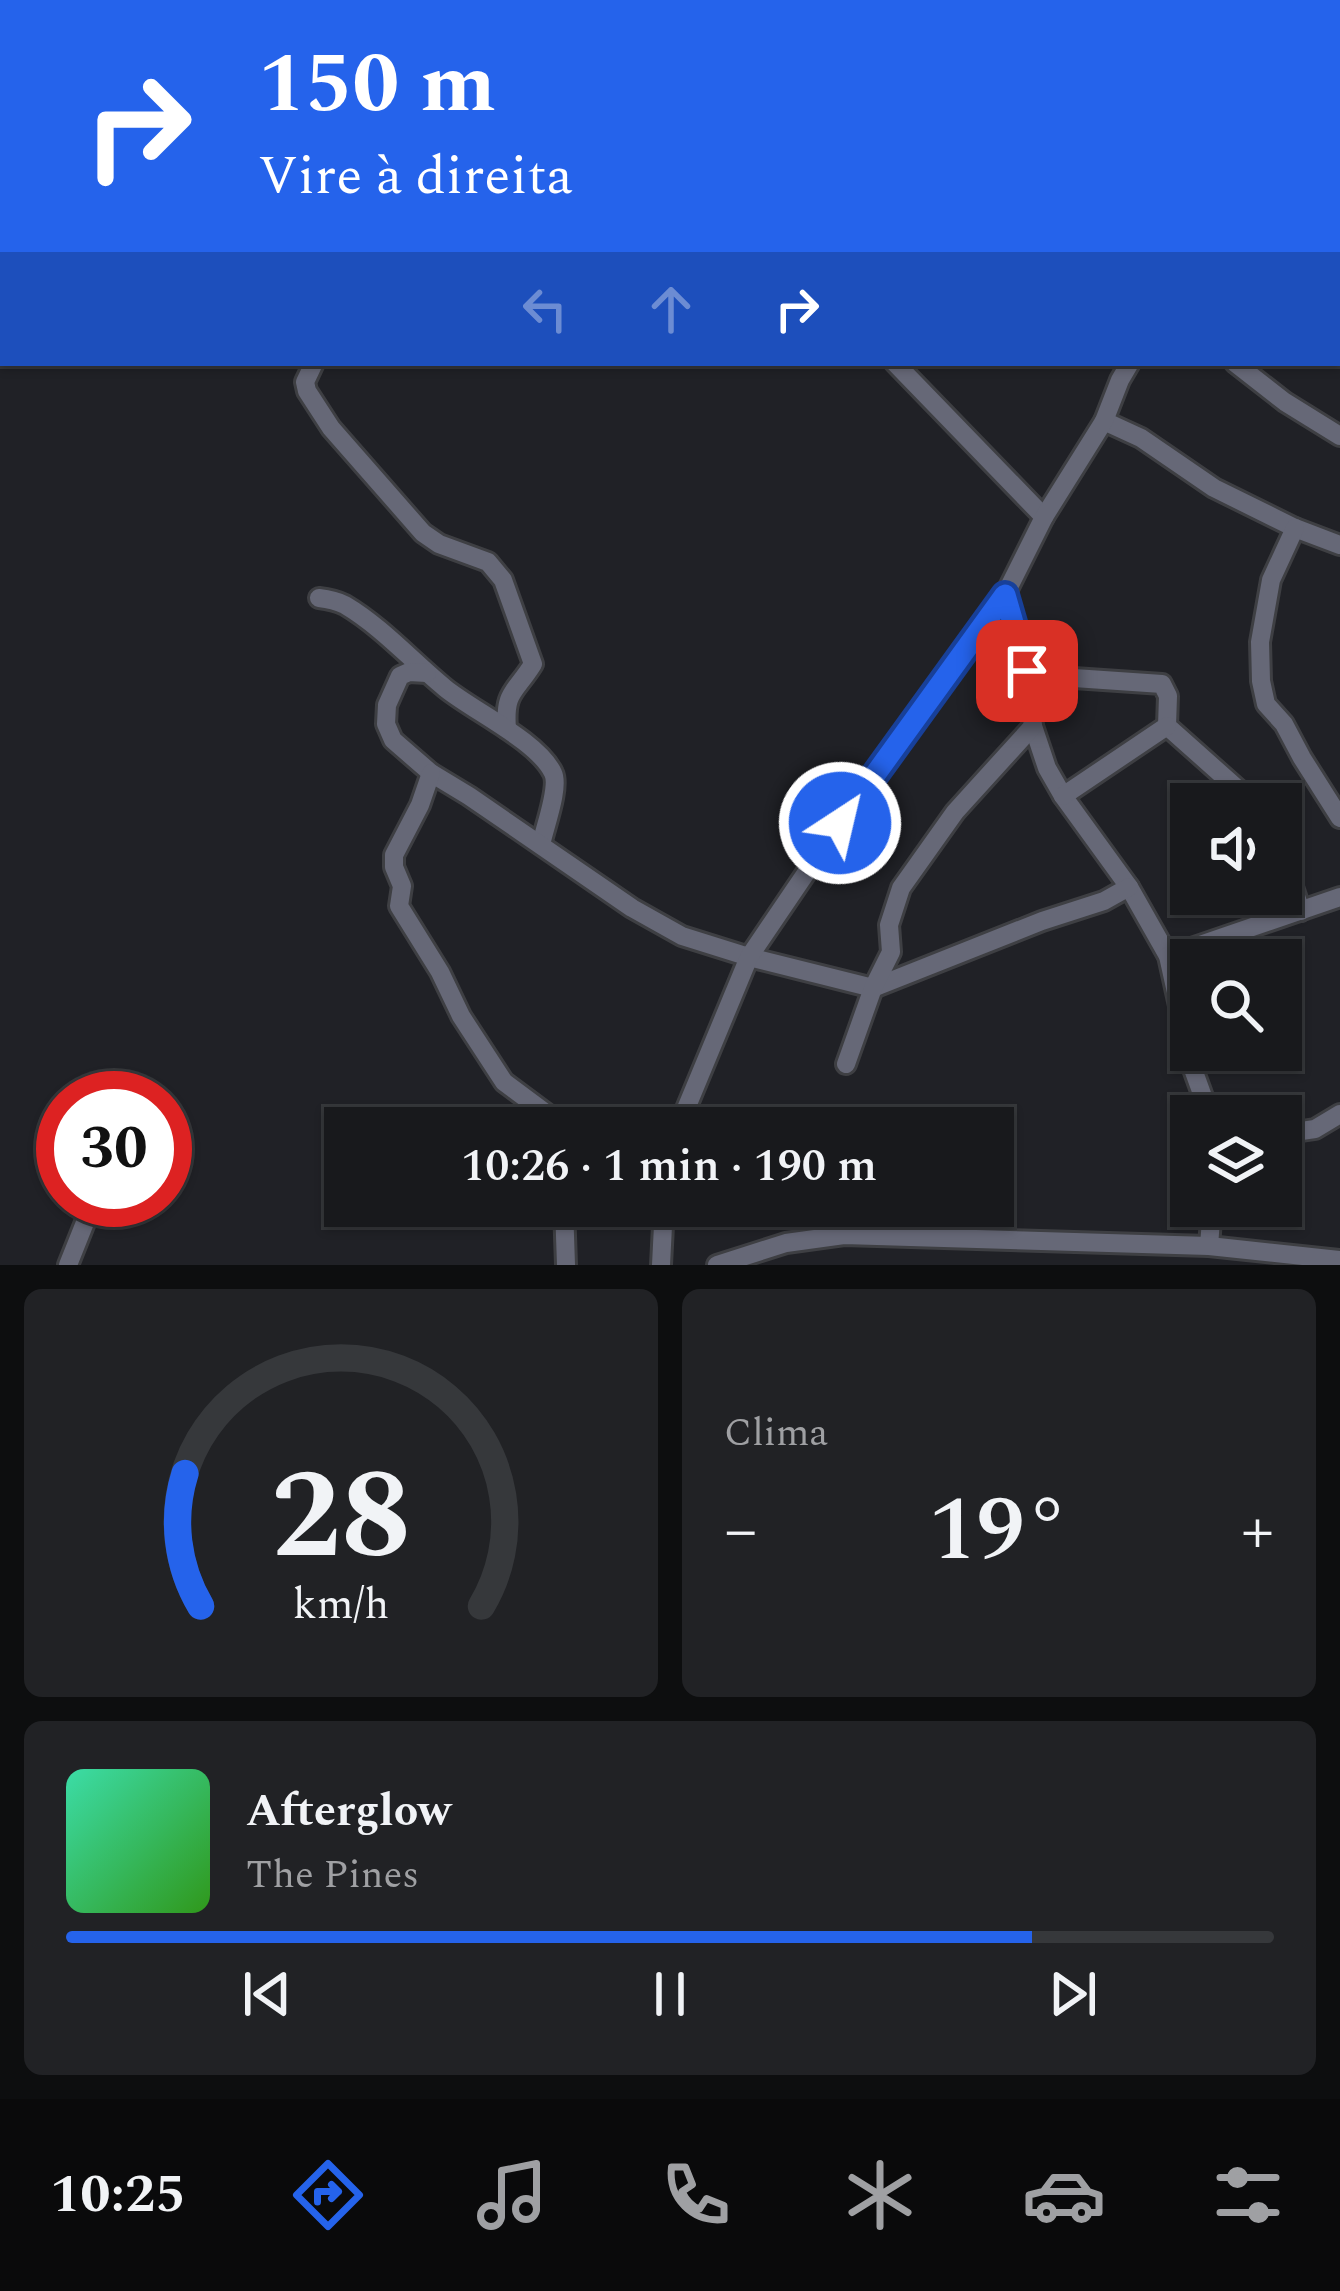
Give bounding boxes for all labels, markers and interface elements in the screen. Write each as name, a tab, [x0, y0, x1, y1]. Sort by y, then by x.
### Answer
text: 150 m	[258, 21, 496, 149]
icon: right	[60, 48, 216, 204]
text: Vire à direita	[258, 136, 573, 218]
icon: left	[512, 276, 578, 342]
icon: ahead	[638, 276, 704, 342]
icon: right	[764, 276, 830, 342]
pin	[976, 620, 1078, 722]
icon: arrive	[994, 638, 1060, 704]
position arrow	[777, 760, 903, 886]
map controls	[1170, 783, 1302, 1227]
button: sound	[1170, 783, 1302, 915]
button: search	[1170, 939, 1302, 1071]
speed limit sign: 30	[36, 1071, 192, 1227]
button: layers	[1170, 1095, 1302, 1227]
text: 10:26 · 1 min · 190 m	[461, 1132, 877, 1201]
text: Clima	[724, 1404, 828, 1463]
text: 28	[271, 1423, 411, 1613]
text: 19°	[928, 1463, 1070, 1600]
text: −	[724, 1481, 757, 1582]
text: +	[1241, 1481, 1274, 1582]
text: km/h	[293, 1573, 389, 1638]
text: Afterglow	[246, 1777, 451, 1846]
text: The Pines	[246, 1846, 419, 1905]
icon: previous	[234, 1961, 300, 2027]
icon: pause	[637, 1961, 703, 2027]
icon: next	[1040, 1961, 1106, 2027]
icon: directions	[286, 2153, 370, 2237]
icon: music	[470, 2153, 554, 2237]
icon: phone	[654, 2153, 738, 2237]
icon: climate	[838, 2153, 922, 2237]
icon: car	[1022, 2153, 1106, 2237]
icon: filters	[1206, 2153, 1290, 2237]
text: 10:25	[50, 2154, 186, 2236]

